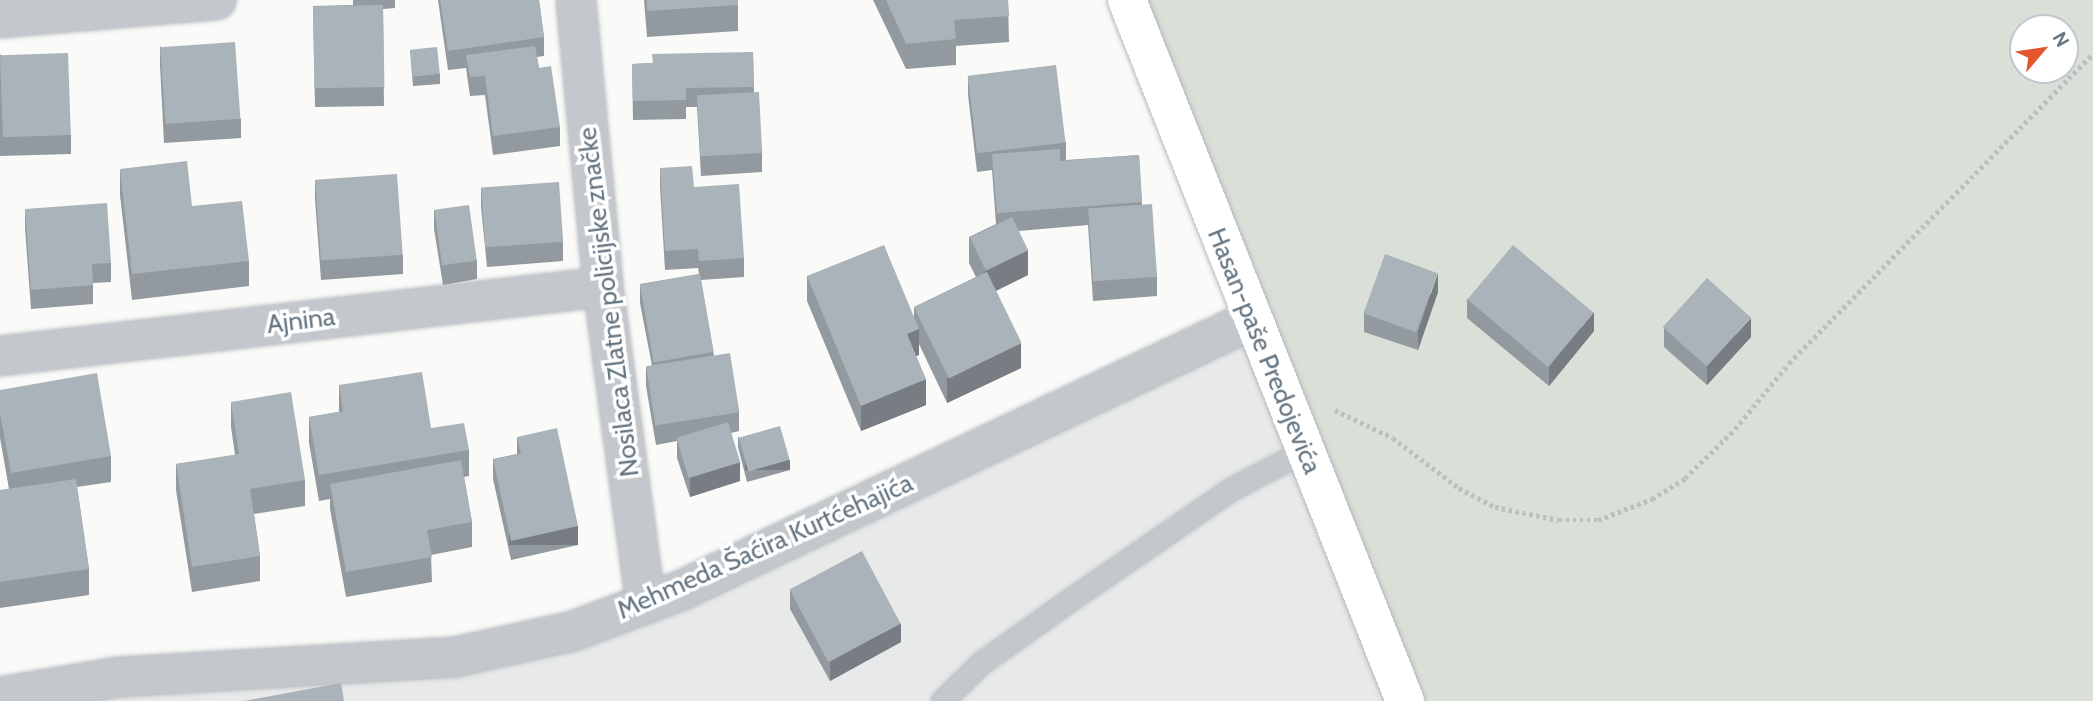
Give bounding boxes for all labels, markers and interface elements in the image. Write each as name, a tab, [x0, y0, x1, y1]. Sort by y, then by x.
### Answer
north arrow	[2009, 14, 2079, 84]
text: N	[2048, 28, 2074, 51]
street label: Nosilaca Zlatne policijske značke	[572, 125, 646, 479]
street label: Hasan-paše Predojevića	[1200, 224, 1328, 478]
street label: Ajnina	[265, 301, 337, 341]
street label: Mehmeda Šaćira Kurtćehajića	[612, 468, 918, 626]

